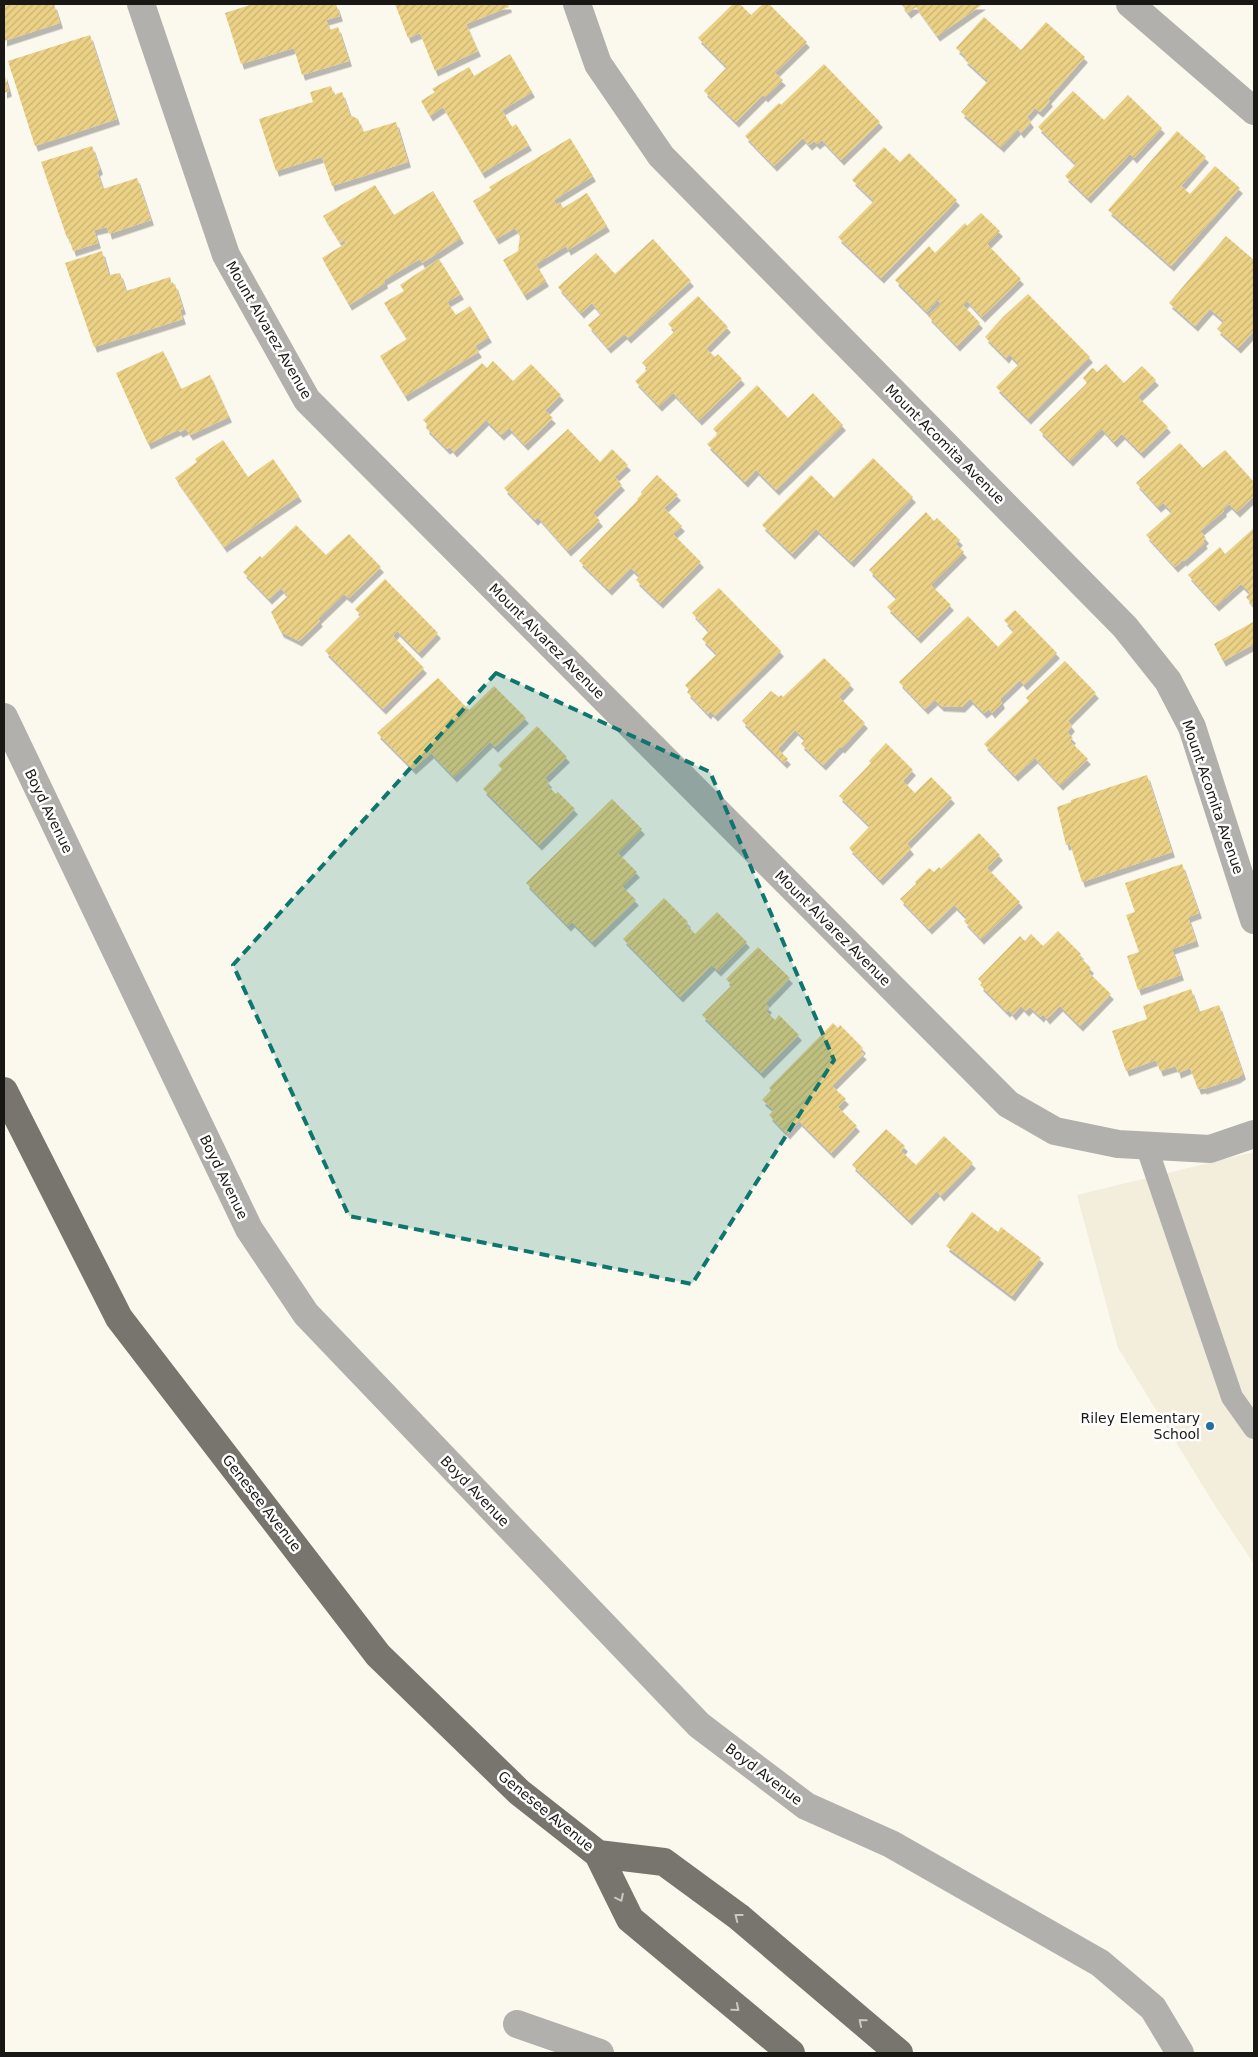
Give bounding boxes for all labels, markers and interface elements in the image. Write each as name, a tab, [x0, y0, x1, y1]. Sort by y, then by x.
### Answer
street label: Mount Alvarez Avenue	[223, 258, 315, 402]
street label: Mount Acomita Avenue	[882, 381, 1008, 507]
street label: Mount Alvarez Avenue	[486, 580, 608, 702]
street label: Mount Acomita Avenue	[1179, 718, 1247, 876]
street label: Boyd Avenue	[22, 766, 76, 856]
street label: Mount Alvarez Avenue	[772, 867, 894, 989]
street label: Boyd Avenue	[197, 1132, 251, 1222]
place label: Riley Elementary School	[1081, 1410, 1200, 1442]
marker: Riley Elementary School	[1204, 1420, 1216, 1432]
street label: Genesee Avenue	[219, 1452, 305, 1554]
street label: Boyd Avenue	[437, 1452, 513, 1530]
street label: Boyd Avenue	[723, 1740, 805, 1808]
street label: Genesee Avenue	[495, 1768, 597, 1854]
one-way arrow	[613, 1893, 624, 1902]
one-way arrow	[735, 1914, 744, 1922]
one-way arrow	[731, 2002, 740, 2011]
one-way arrow	[859, 2019, 868, 2027]

